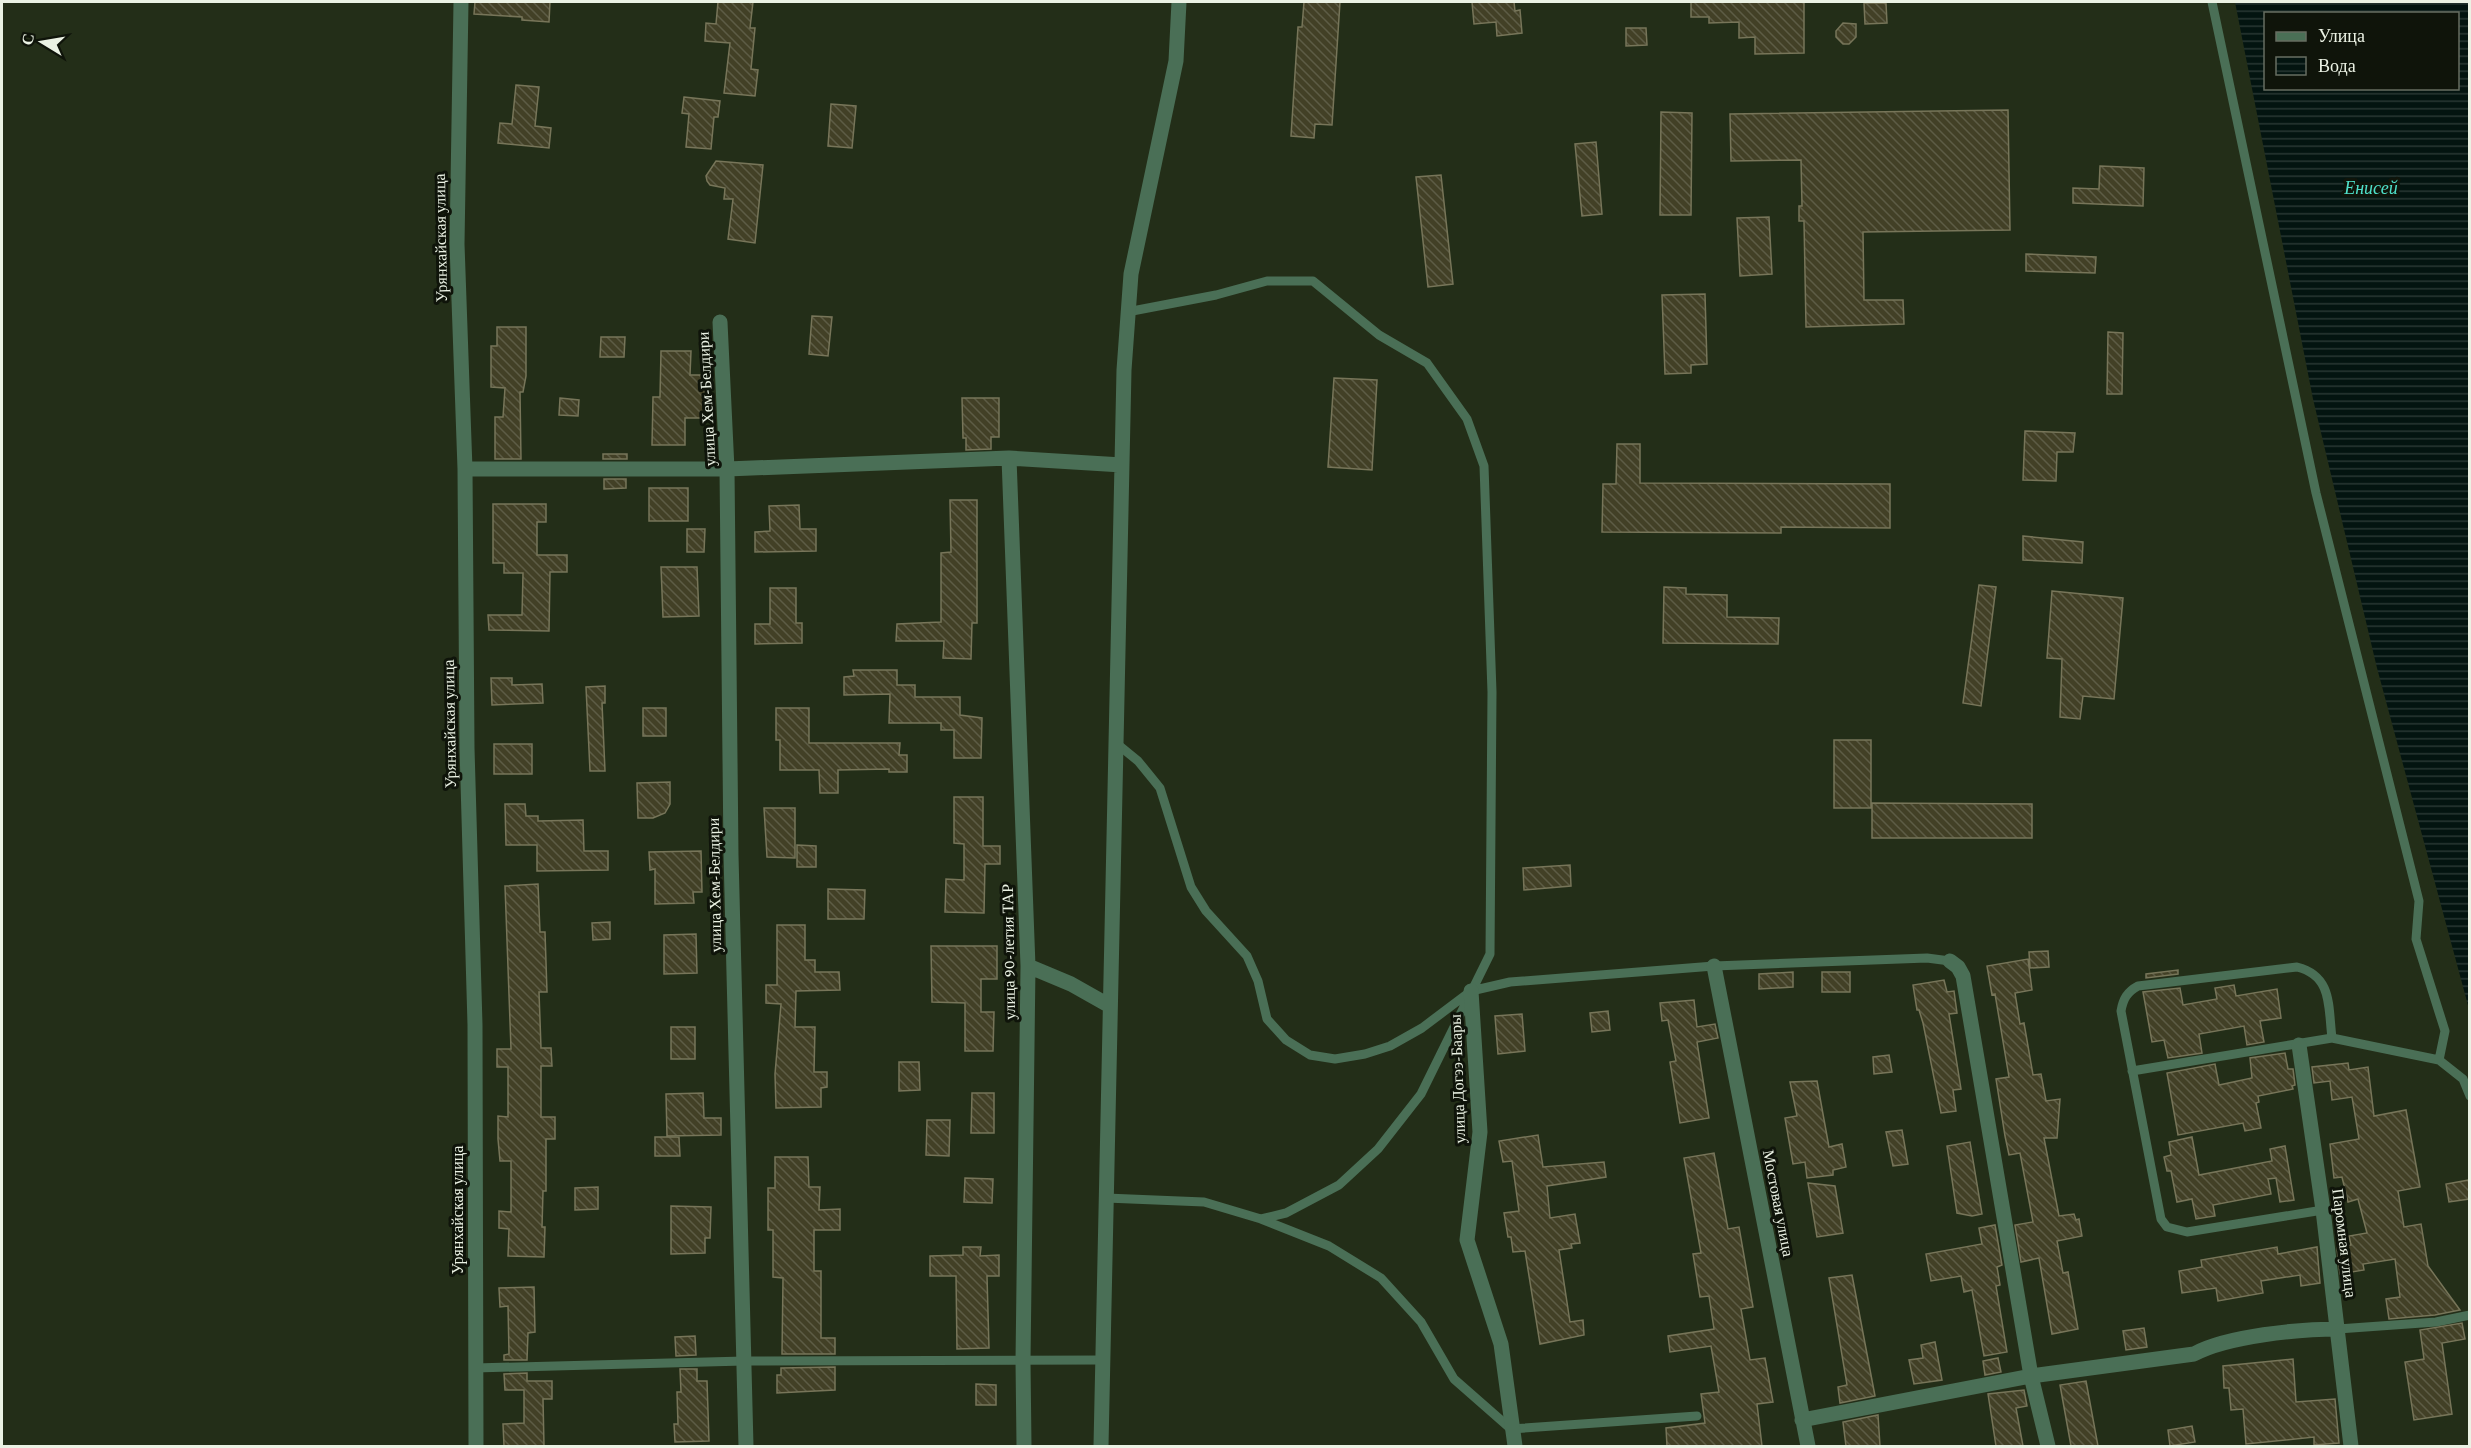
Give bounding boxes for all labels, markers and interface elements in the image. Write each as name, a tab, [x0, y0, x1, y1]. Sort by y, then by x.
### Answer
north arrow	[12, 12, 72, 72]
legend	[2264, 12, 2459, 90]
text: Улица	[2318, 26, 2365, 46]
text: С	[18, 32, 37, 47]
text: Вода	[2318, 56, 2356, 76]
street label: Урянхайская улица	[431, 173, 451, 303]
water label: Енисей	[2343, 178, 2398, 198]
street label: улица Хем-Белдири	[694, 331, 720, 467]
street label: Урянхайская улица	[440, 659, 460, 789]
street label: улица Хем-Белдири	[705, 817, 725, 952]
street label: улица 90-летия ТАР	[999, 884, 1019, 1020]
street label: улица Догээ-Баары	[1447, 1014, 1469, 1144]
street label: Урянхайская улица	[449, 1146, 467, 1274]
street label: Мостовая улица	[1759, 1148, 1797, 1258]
street label: Паромная улица	[2328, 1187, 2360, 1299]

